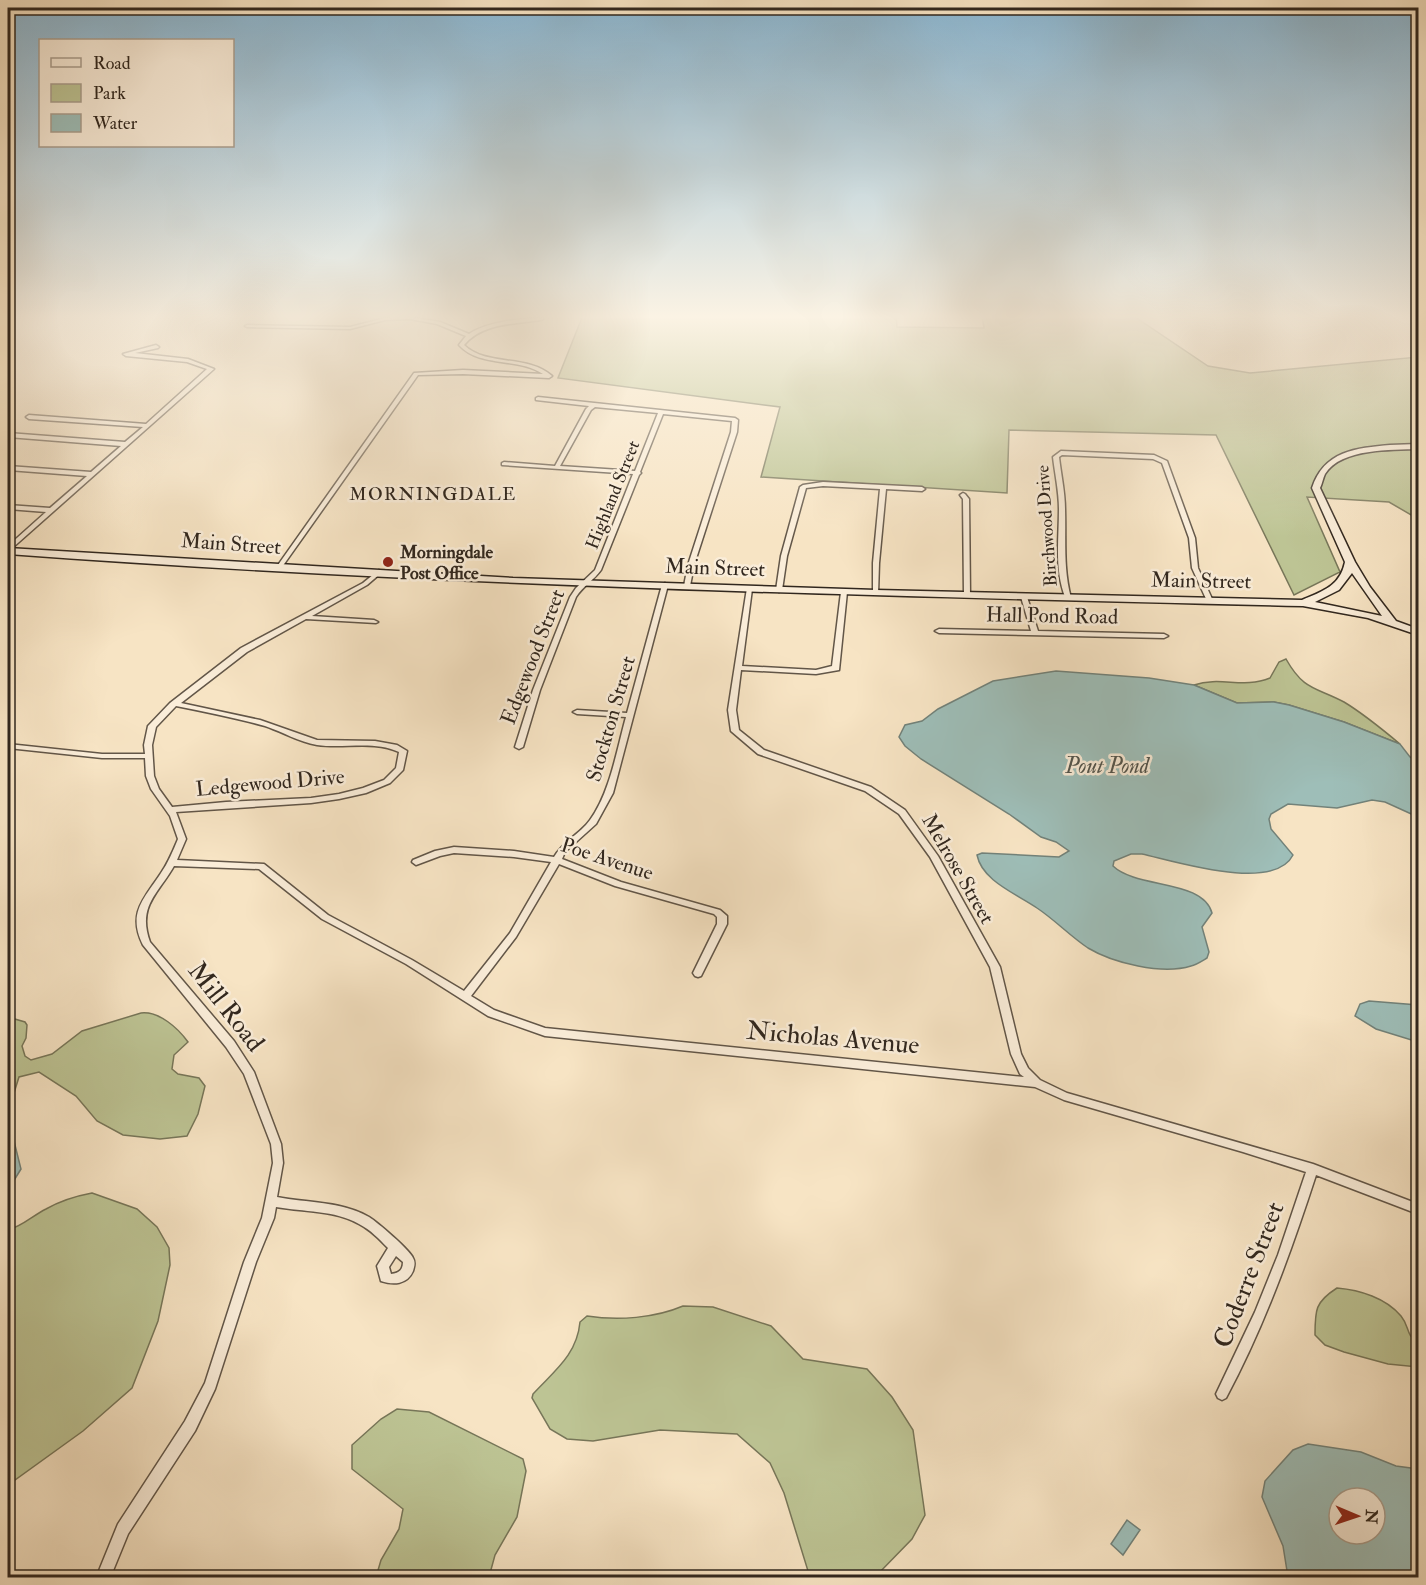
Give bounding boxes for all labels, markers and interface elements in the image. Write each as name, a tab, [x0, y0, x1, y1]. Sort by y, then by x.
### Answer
legend	[39, 39, 234, 147]
text: Road	[93, 52, 131, 75]
text: Park	[93, 82, 126, 105]
text: Water	[92, 112, 137, 135]
street label: Highland Street	[581, 437, 645, 553]
street label: Birchwood Drive	[1031, 464, 1063, 588]
district label: MORNINGDALE	[349, 483, 517, 506]
street label: Main Street	[180, 527, 282, 561]
place label: Morningdale Post Office	[399, 541, 493, 585]
street label: Main Street	[664, 553, 766, 583]
marker: Morningdale Post Office	[381, 555, 395, 569]
street label: Main Street	[1151, 567, 1252, 595]
street label: Edgewood Street	[495, 585, 571, 729]
street label: Hall Pond Road	[986, 601, 1119, 631]
street label: Stockton Street	[580, 653, 642, 785]
water label: Pout Pond	[1064, 752, 1151, 780]
street label: Ledgewood Drive	[194, 763, 346, 803]
street label: Melrose Street	[916, 809, 1001, 929]
street label: Poe Avenue	[557, 831, 657, 887]
street label: Mill Road	[181, 956, 271, 1058]
street label: Nicholas Avenue	[745, 1015, 921, 1062]
street label: Coderre Street	[1207, 1198, 1291, 1352]
north arrow	[1327, 1486, 1387, 1546]
text: N	[1361, 1508, 1381, 1525]

